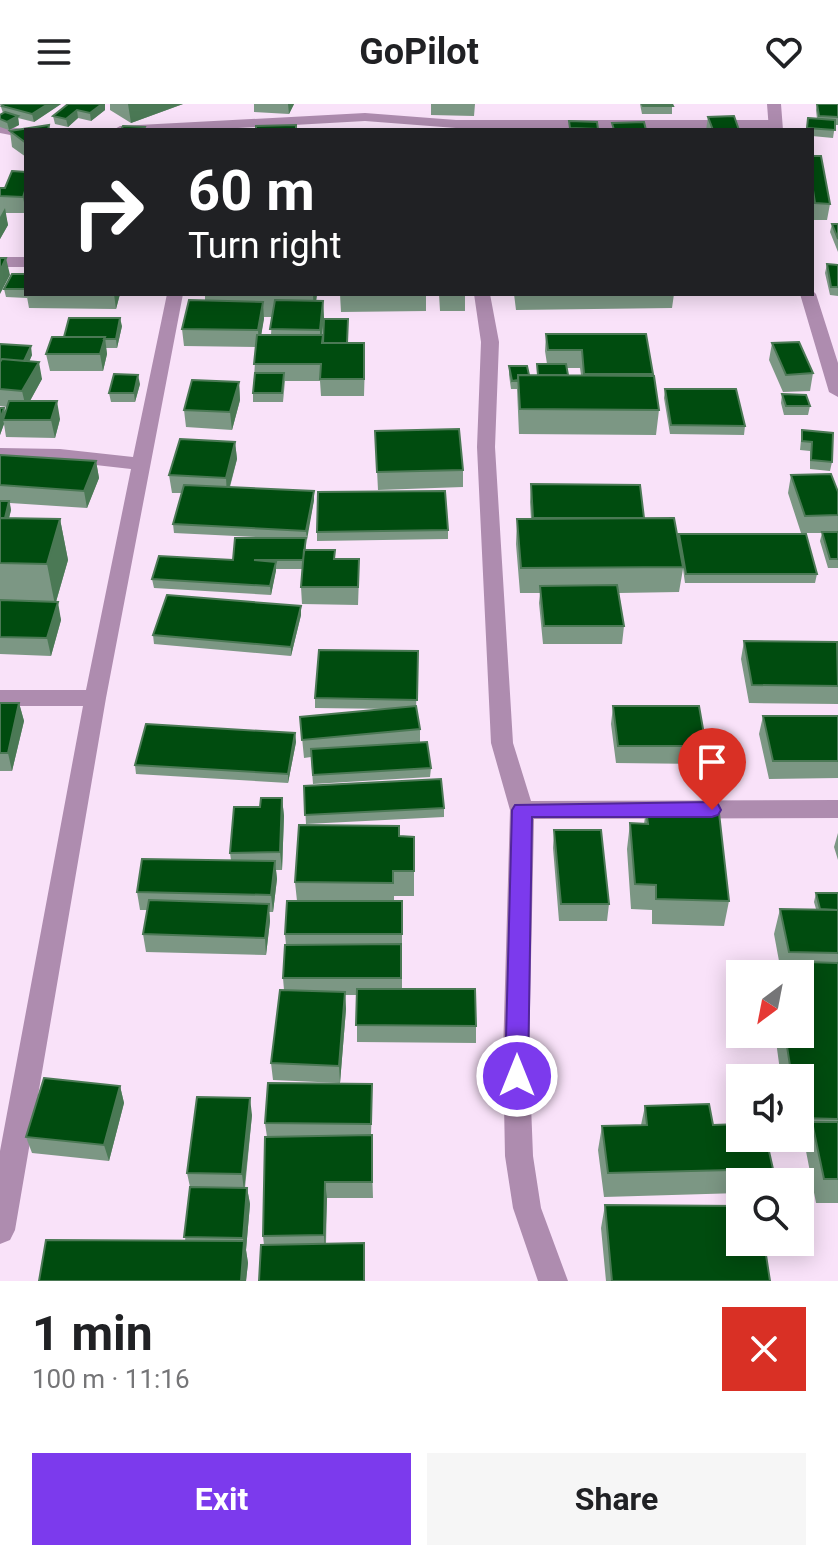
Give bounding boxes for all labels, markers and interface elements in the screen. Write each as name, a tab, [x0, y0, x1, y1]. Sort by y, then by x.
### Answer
icon: menu	[32, 30, 76, 74]
icon: heart	[762, 30, 806, 74]
text: GoPilot	[359, 31, 479, 73]
text: 60 m	[188, 158, 315, 224]
icon: right	[56, 160, 160, 264]
text: Turn right	[188, 225, 341, 267]
pin	[678, 728, 746, 810]
icon: arrive	[690, 740, 734, 784]
north arrow	[726, 960, 814, 1048]
map controls	[726, 960, 814, 1256]
position arrow	[475, 1034, 559, 1118]
button: sound	[726, 1064, 814, 1152]
button: search	[726, 1168, 814, 1256]
text: 1 min	[32, 1305, 153, 1362]
button: close	[722, 1307, 806, 1391]
text: 100 m · 11:16	[32, 1364, 190, 1394]
button: Exit	[32, 1453, 411, 1545]
button: Share	[427, 1453, 806, 1545]

